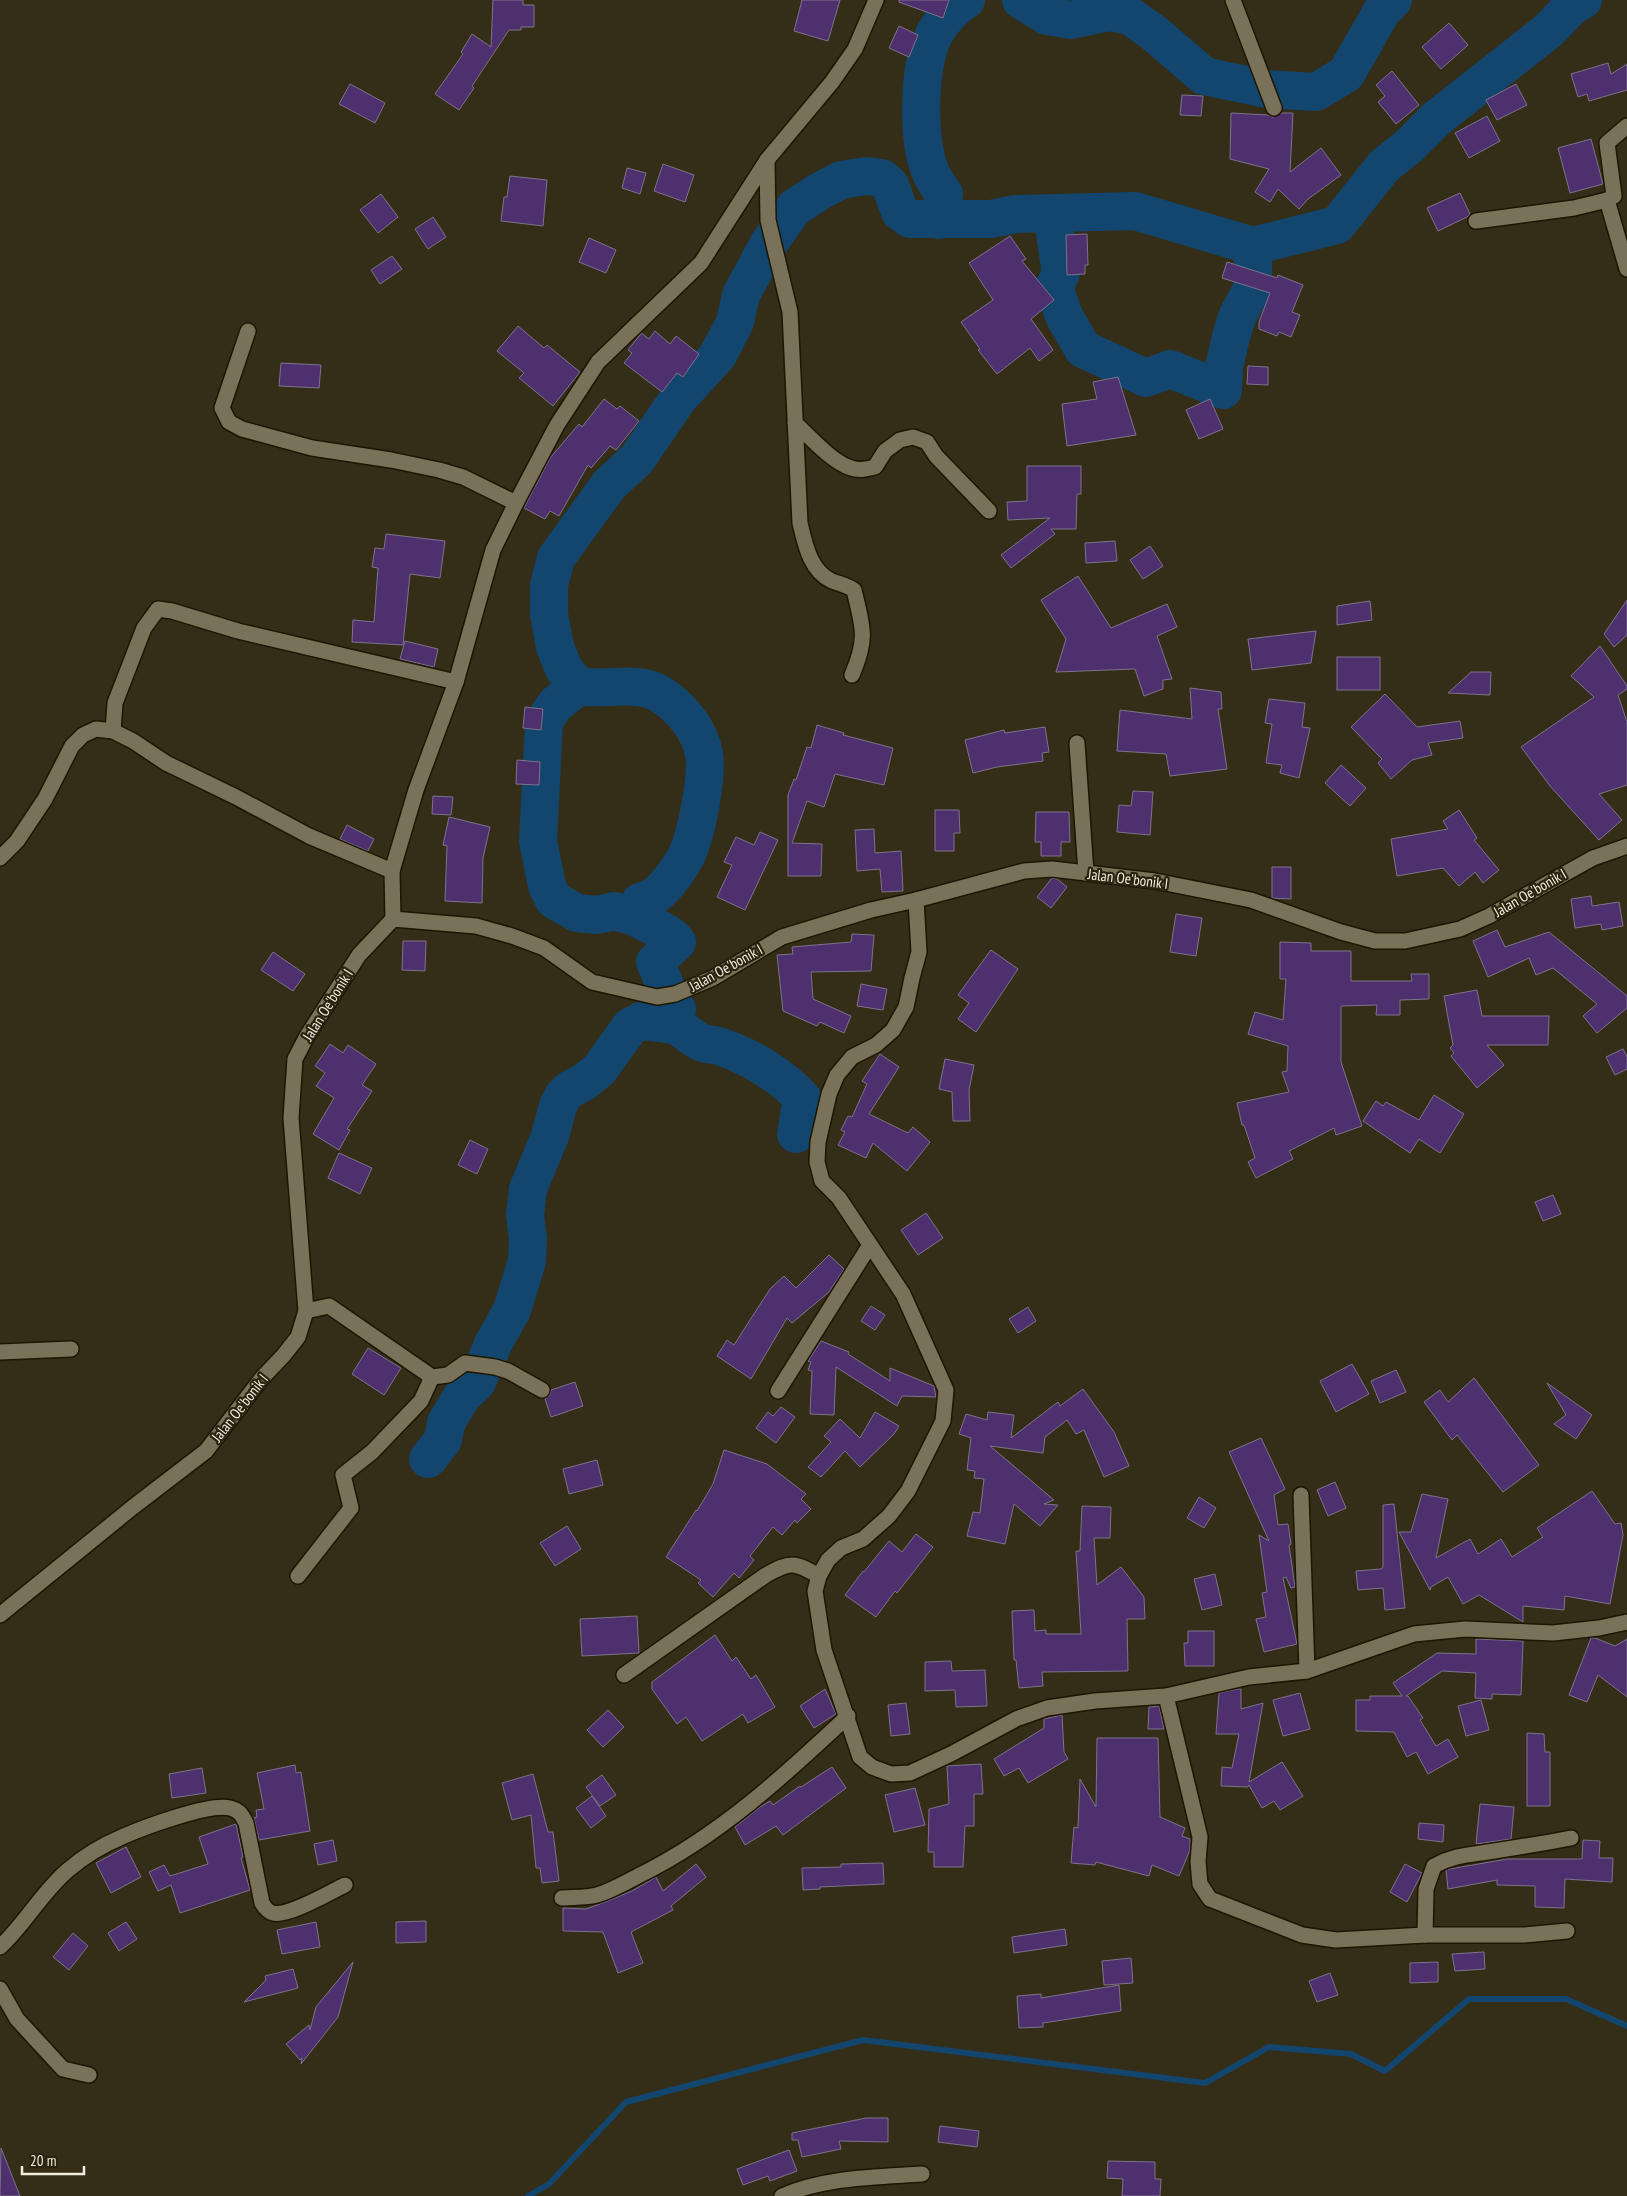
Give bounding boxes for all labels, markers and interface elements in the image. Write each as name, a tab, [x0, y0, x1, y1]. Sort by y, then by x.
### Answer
street label: Jalan Oe'bonik I	[1086, 864, 1169, 893]
street label: Jalan Oe'bonik I	[1489, 864, 1569, 921]
street label: Jalan Oe'bonik I	[685, 940, 766, 996]
street label: Jalan Oe'bonik I	[298, 965, 357, 1045]
street label: Jalan Oe'bonik I	[207, 1370, 272, 1446]
scale bar	[22, 2144, 85, 2176]
text: 20 m	[30, 2151, 56, 2170]

